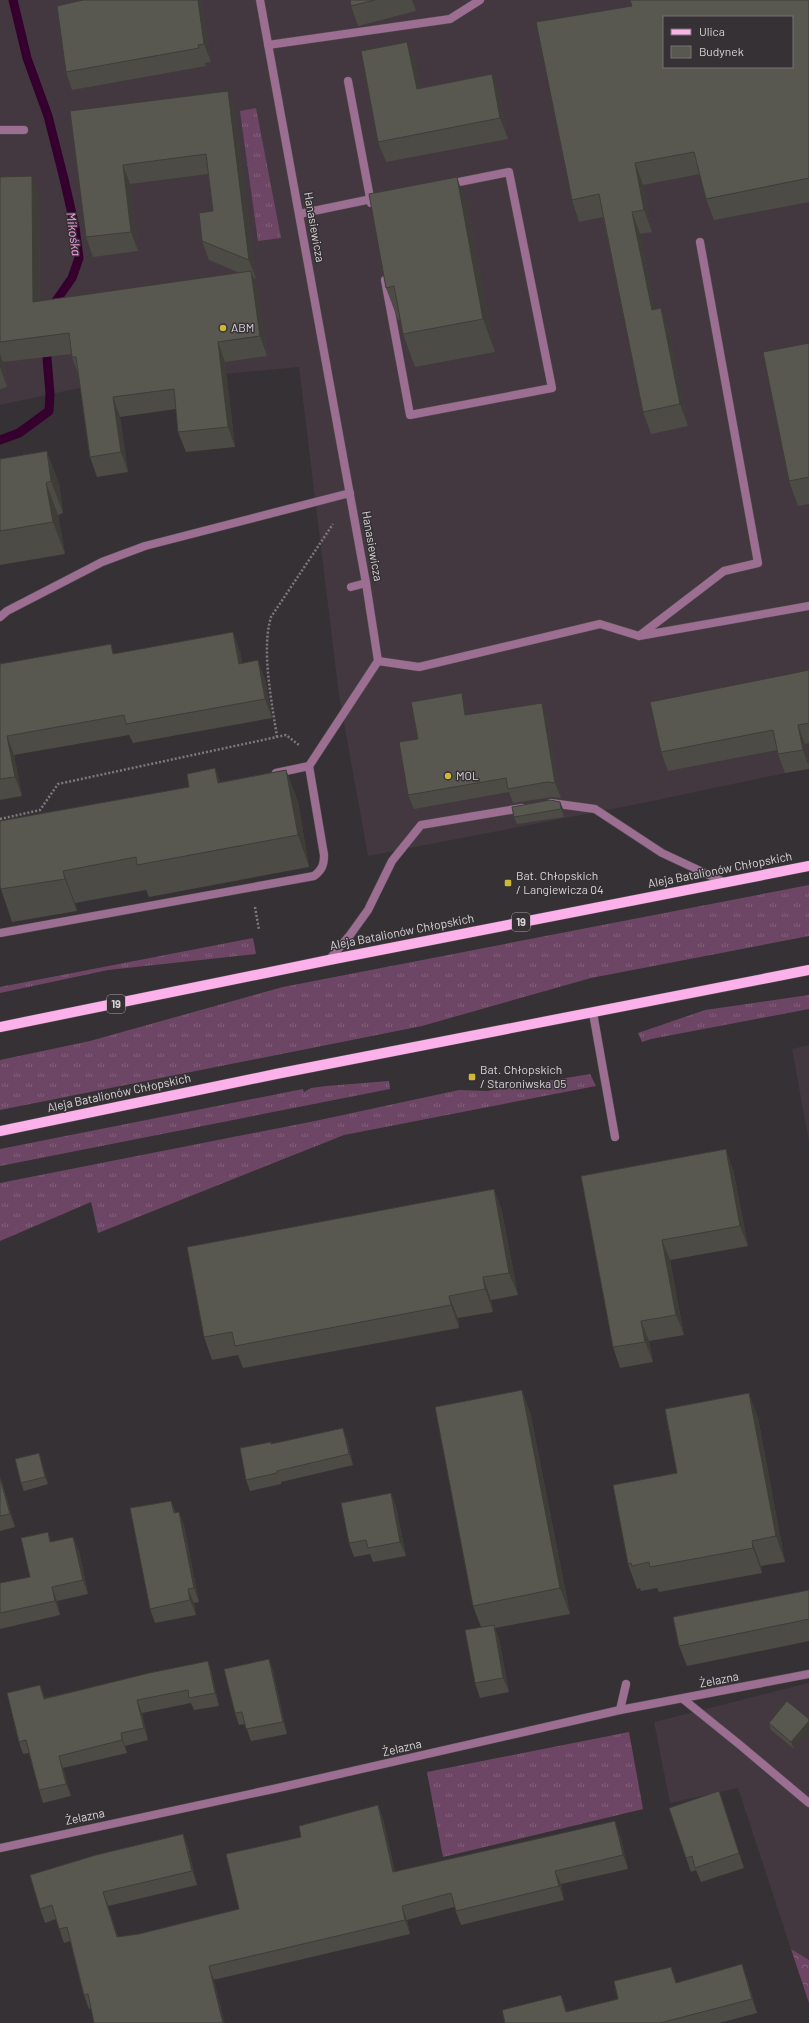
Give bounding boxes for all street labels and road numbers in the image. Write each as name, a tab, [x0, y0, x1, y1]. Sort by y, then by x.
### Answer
street label: Hanasiewicza	[302, 191, 328, 263]
street label: Hanasiewicza	[360, 510, 386, 582]
street label: Aleja Batalionów Chłopskich	[647, 848, 793, 890]
street label: Aleja Batalionów Chłopskich	[329, 910, 475, 952]
road number: 19	[512, 913, 530, 931]
road number: 19	[107, 995, 125, 1013]
street label: Aleja Batalionów Chłopskich	[46, 1070, 192, 1114]
street label: Żelazna	[698, 1668, 740, 1690]
street label: Żelazna	[381, 1736, 423, 1758]
street label: Żelazna	[64, 1805, 106, 1827]

